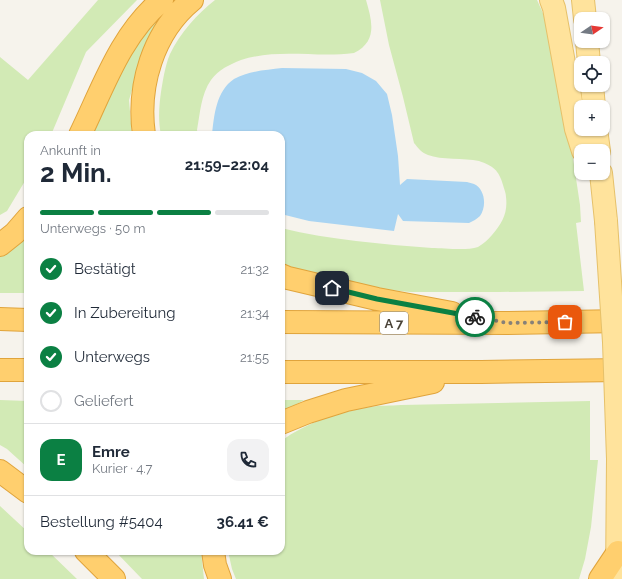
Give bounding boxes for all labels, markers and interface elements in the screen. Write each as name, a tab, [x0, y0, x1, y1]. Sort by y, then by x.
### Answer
north arrow	[574, 12, 610, 48]
map controls	[574, 12, 610, 180]
button: locate	[574, 56, 610, 92]
button: +	[574, 100, 610, 136]
text: Ankunft in	[40, 143, 101, 158]
button: −	[574, 144, 610, 180]
text: 21:59–22:04	[185, 156, 269, 174]
text: 2 Min.	[40, 158, 112, 188]
text: Unterwegs · 50 m	[40, 221, 145, 236]
icon: check	[40, 258, 62, 280]
text: Bestätigt	[74, 260, 136, 278]
text: 21:32	[241, 262, 269, 277]
pin	[315, 271, 349, 305]
icon: home	[321, 277, 343, 299]
courier	[455, 297, 495, 337]
icon: check	[40, 302, 62, 324]
text: In Zubereitung	[74, 304, 176, 322]
pin	[548, 305, 582, 339]
text: 21:34	[240, 306, 269, 321]
icon: bike	[464, 306, 486, 328]
icon: bag	[554, 311, 576, 333]
road number: A 7	[380, 312, 408, 334]
icon: check	[40, 346, 62, 368]
text: Unterwegs	[74, 348, 150, 366]
text: 21:55	[240, 350, 269, 365]
text: Geliefert	[74, 392, 133, 410]
button: phone	[227, 439, 269, 481]
text: Emre	[92, 443, 130, 461]
text: E	[56, 451, 66, 469]
text: Kurier · 4.7	[92, 461, 152, 476]
text: Bestellung #5404	[40, 513, 163, 531]
text: 36.41 €	[217, 513, 269, 531]

